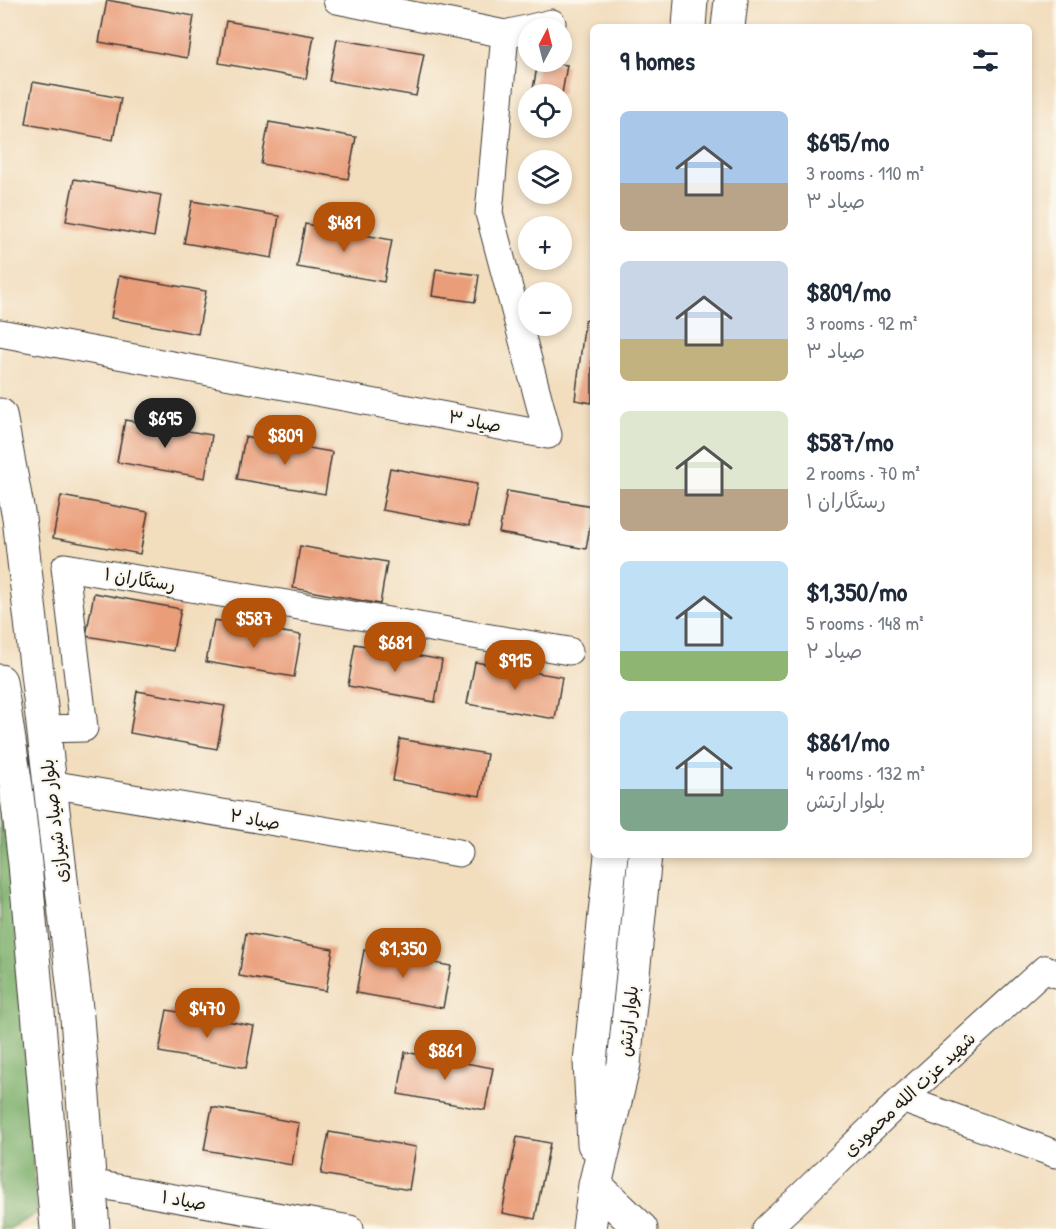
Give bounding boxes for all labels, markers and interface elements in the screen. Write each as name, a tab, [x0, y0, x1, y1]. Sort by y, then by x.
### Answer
north arrow	[518, 18, 572, 72]
map controls	[518, 18, 572, 336]
text: 9 homes	[620, 43, 695, 78]
icon: filters	[969, 44, 1002, 77]
button: locate	[518, 84, 572, 138]
text: $695/mo	[806, 124, 889, 159]
icon: home	[668, 135, 740, 207]
button: layers	[518, 150, 572, 204]
text: 3 rooms · 110 m²	[806, 159, 924, 186]
text: صیاد ۳	[806, 187, 865, 214]
pin: $481	[308, 202, 380, 253]
text: $481	[327, 208, 361, 235]
button: +	[518, 216, 572, 270]
text: $809/mo	[806, 274, 891, 309]
button: −	[518, 282, 572, 336]
icon: home	[668, 285, 740, 357]
text: 3 rooms · 92 m²	[806, 309, 917, 336]
text: صیاد ۳	[806, 337, 865, 364]
pin: $695	[129, 398, 201, 449]
text: $695	[148, 404, 182, 431]
street label: صیاد ۳	[446, 404, 504, 438]
pin: $809	[249, 415, 321, 466]
text: $809	[267, 421, 303, 448]
text: $587/mo	[806, 424, 893, 459]
icon: home	[668, 435, 740, 507]
text: 2 rooms · 70 m²	[806, 459, 920, 486]
text: رستگاران ۱	[806, 487, 886, 514]
street label: رستگاران ۱	[103, 561, 177, 597]
text: $1,350/mo	[806, 574, 907, 609]
icon: home	[668, 585, 740, 657]
pin: $587	[218, 598, 290, 649]
text: $587	[235, 604, 273, 631]
text: 5 rooms · 148 m²	[806, 609, 924, 636]
pin: $681	[359, 622, 431, 673]
text: $681	[378, 628, 412, 655]
text: صیاد ۲	[806, 637, 862, 664]
pin: $915	[479, 640, 551, 691]
text: $915	[498, 646, 532, 673]
text: $861/mo	[806, 724, 889, 759]
icon: home	[668, 735, 740, 807]
street label: بلوار صیاد شیرازی	[34, 758, 74, 884]
text: 4 rooms · 132 m²	[806, 759, 925, 786]
text: بلوار ارتش	[806, 787, 885, 814]
street label: صیاد ۲	[228, 802, 282, 836]
pin: $1,350	[354, 928, 452, 979]
text: $1,350	[379, 934, 427, 961]
street label: بلوار ارتش	[612, 984, 644, 1058]
pin: $470	[171, 988, 243, 1039]
text: $470	[189, 994, 225, 1021]
street label: شهید عزت الله محمودی	[837, 1026, 981, 1162]
pin: $861	[409, 1030, 481, 1081]
text: $861	[428, 1036, 462, 1063]
street label: صیاد ۱	[160, 1184, 208, 1216]

